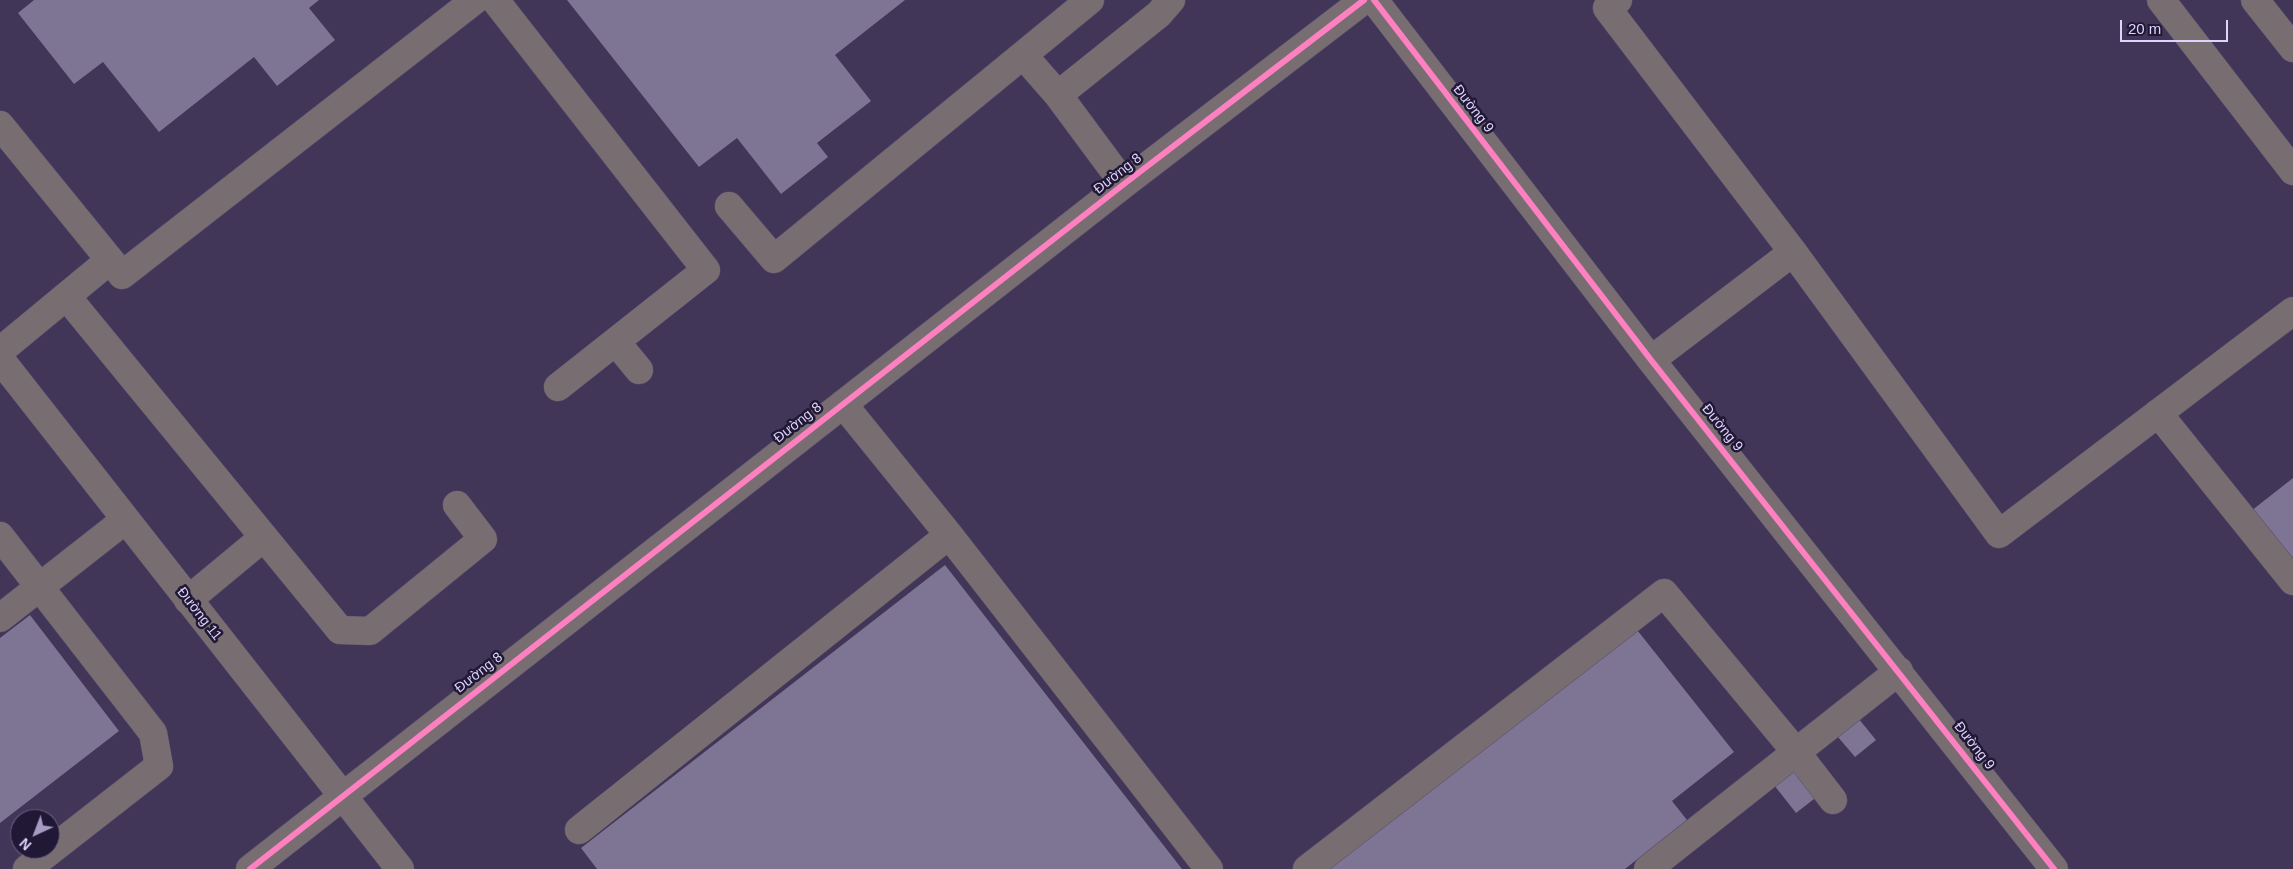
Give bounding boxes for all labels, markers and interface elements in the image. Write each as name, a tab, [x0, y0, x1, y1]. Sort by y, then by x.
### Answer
scale bar	[2123, 10, 2230, 42]
text: 20 m	[2128, 20, 2161, 37]
street label: Đường 9	[1449, 82, 1497, 136]
street label: Đường 8	[1091, 150, 1145, 198]
street label: Đường 8	[771, 399, 825, 447]
street label: Đường 9	[1698, 401, 1746, 455]
street label: Đường 11	[173, 584, 225, 644]
street label: Đường 8	[452, 649, 506, 697]
street label: Đường 9	[1950, 719, 1998, 773]
north arrow	[10, 809, 60, 859]
text: N	[16, 835, 35, 854]

